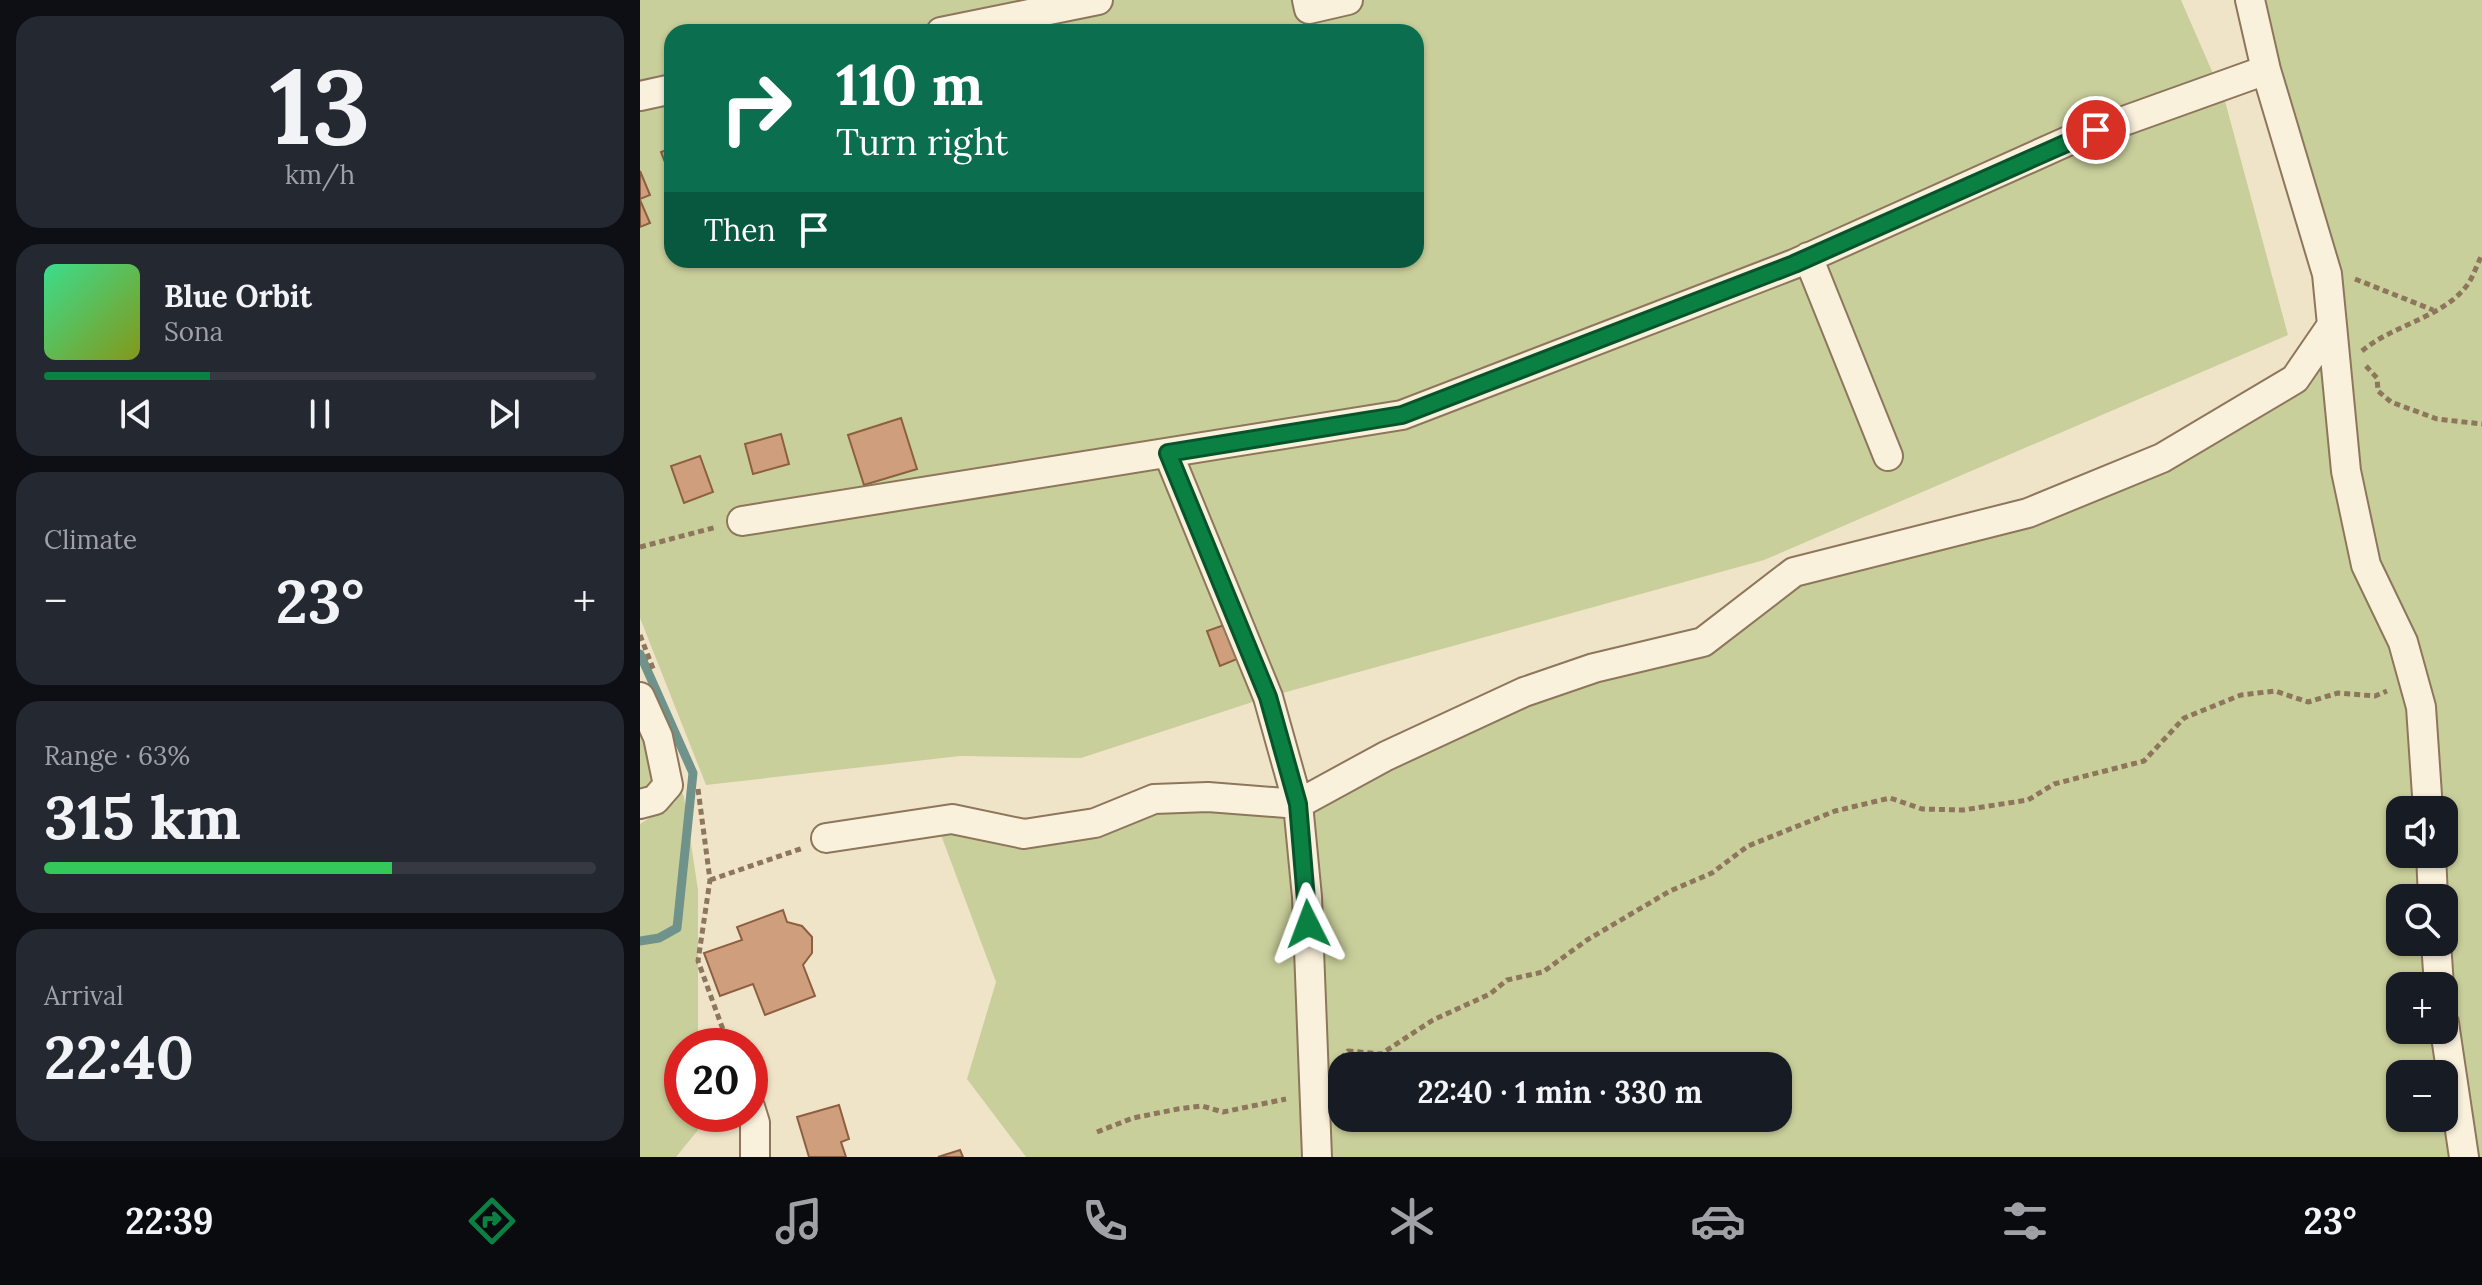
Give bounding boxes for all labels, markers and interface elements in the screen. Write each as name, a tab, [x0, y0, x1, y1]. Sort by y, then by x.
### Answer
text: 13	[270, 39, 370, 172]
text: 110 m	[836, 49, 983, 120]
icon: right	[704, 56, 808, 160]
pin	[2062, 96, 2130, 164]
icon: arrive	[2074, 108, 2118, 152]
text: Turn right	[836, 119, 1009, 165]
text: km/h	[285, 158, 355, 191]
icon: arrive	[792, 208, 836, 252]
text: Then	[704, 211, 776, 249]
text: Blue Orbit	[164, 277, 312, 315]
text: Sona	[164, 315, 223, 348]
icon: previous	[114, 392, 158, 436]
icon: pause	[298, 392, 342, 436]
icon: next	[482, 392, 526, 436]
text: Climate	[44, 523, 137, 556]
text: 23°	[276, 563, 364, 639]
text: −	[44, 573, 67, 629]
text: +	[573, 573, 596, 629]
text: Range · 63%	[44, 739, 190, 772]
text: 315 km	[44, 779, 241, 855]
map controls	[2386, 796, 2458, 1132]
button: sound	[2386, 796, 2458, 868]
position arrow	[1266, 882, 1350, 966]
button: search	[2386, 884, 2458, 956]
button: +	[2386, 972, 2458, 1044]
text: Arrival	[44, 979, 123, 1012]
text: 22:40	[44, 1019, 194, 1095]
speed limit sign: 20	[664, 1028, 768, 1132]
button: −	[2386, 1060, 2458, 1132]
text: 22:40 · 1 min · 330 m	[1418, 1073, 1702, 1111]
icon: directions	[464, 1193, 520, 1249]
icon: music	[771, 1193, 827, 1249]
icon: phone	[1077, 1193, 1133, 1249]
icon: climate	[1384, 1193, 1440, 1249]
icon: car	[1690, 1193, 1746, 1249]
icon: filters	[1997, 1193, 2053, 1249]
text: 22:39	[125, 1198, 214, 1244]
text: 23°	[2304, 1198, 2357, 1244]

